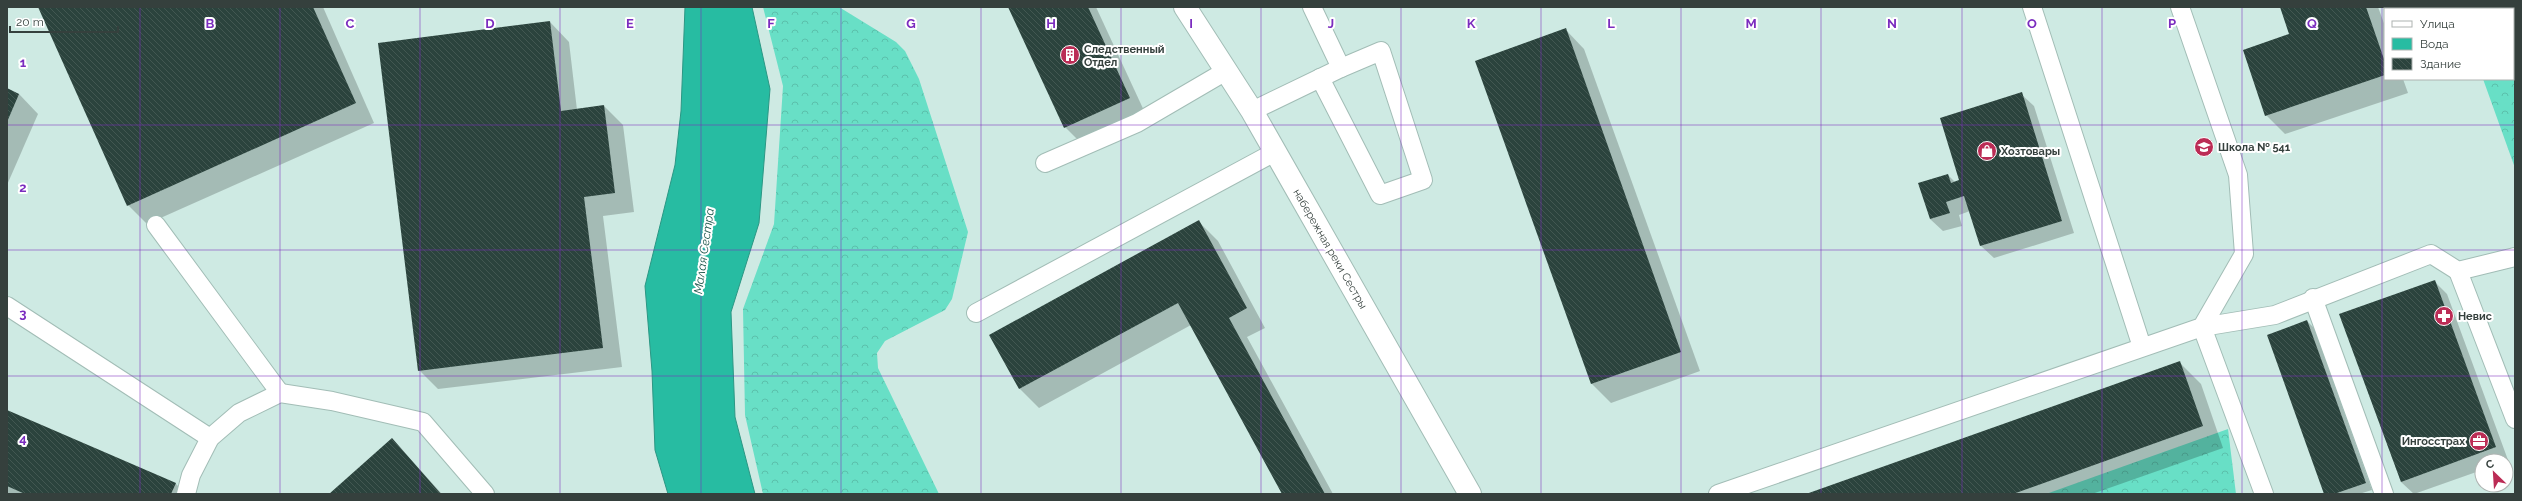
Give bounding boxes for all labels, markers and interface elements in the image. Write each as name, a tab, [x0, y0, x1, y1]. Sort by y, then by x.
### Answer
scale bar	[10, 8, 118, 34]
legend	[2384, 8, 2514, 80]
text: 20 m	[16, 15, 44, 29]
text: B	[206, 16, 215, 31]
text: C	[346, 16, 355, 31]
text: D	[485, 16, 495, 31]
text: E	[626, 16, 634, 31]
text: F	[767, 16, 775, 31]
text: G	[906, 16, 916, 31]
text: H	[1046, 16, 1056, 31]
text: I	[1189, 16, 1193, 31]
text: J	[1328, 16, 1334, 31]
text: K	[1467, 16, 1476, 31]
text: L	[1607, 16, 1615, 31]
text: M	[1745, 16, 1757, 31]
text: N	[1887, 16, 1897, 31]
text: O	[2027, 16, 2037, 31]
text: P	[2168, 16, 2176, 31]
text: Q	[2307, 16, 2317, 31]
text: Улица	[2420, 17, 2455, 31]
text: Вода	[2420, 37, 2449, 51]
place label: Следственный Отдел	[1084, 43, 1165, 69]
building icon: Следственный Отдел	[1059, 44, 1081, 66]
text: 1	[20, 55, 27, 70]
text: Здание	[2420, 57, 2461, 71]
school or university icon: Школа № 541	[2193, 136, 2215, 158]
shop icon: Хозтовары	[1976, 140, 1998, 162]
place label: Школа № 541	[2218, 141, 2291, 154]
place label: Хозтовары	[2000, 145, 2060, 158]
text: 2	[19, 180, 27, 195]
street label: набережная реки Сестры	[1290, 187, 1370, 311]
water label: Малая Сестра	[691, 207, 717, 295]
pharmacy icon: Невис	[2433, 305, 2455, 327]
text: 3	[19, 306, 27, 321]
place label: Невис	[2458, 310, 2492, 323]
office icon: Ингосстрах	[2468, 430, 2490, 452]
text: 4	[19, 431, 27, 446]
place label: Ингосстрах	[2402, 435, 2465, 448]
north arrow	[2474, 453, 2514, 493]
text: С	[2484, 457, 2497, 472]

